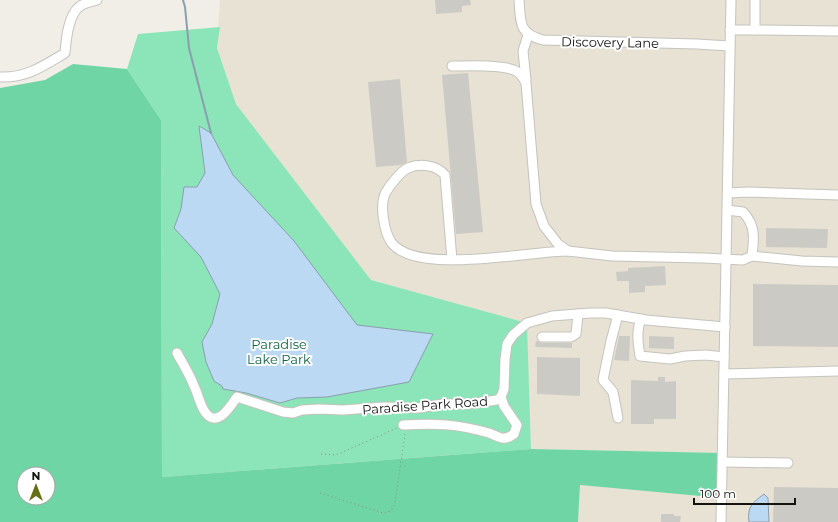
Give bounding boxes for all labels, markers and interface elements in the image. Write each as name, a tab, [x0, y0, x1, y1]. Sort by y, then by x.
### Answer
street label: Discovery Lane	[561, 33, 659, 51]
park label: Paradise Lake Park	[247, 336, 311, 367]
street label: Paradise Park Road	[362, 393, 488, 417]
north arrow	[16, 466, 56, 506]
text: N	[32, 469, 40, 483]
scale bar	[694, 480, 795, 506]
text: 100 m	[700, 486, 736, 501]

